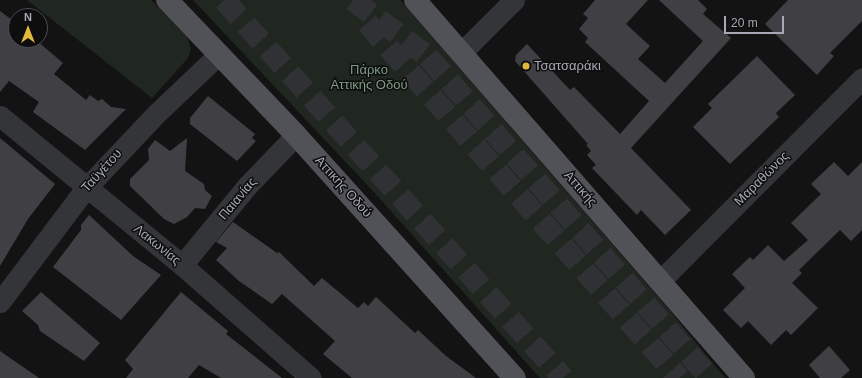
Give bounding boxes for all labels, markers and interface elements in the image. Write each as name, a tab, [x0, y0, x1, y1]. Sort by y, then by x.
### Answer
north arrow	[8, 8, 48, 48]
scale bar	[726, 8, 786, 34]
text: N	[24, 11, 32, 23]
text: 20 m	[731, 16, 758, 30]
place label: Τσατσαράκι	[534, 58, 601, 74]
marker: Τσατσαράκι	[521, 61, 531, 71]
park label: Πάρκο Αττικής Οδού	[330, 63, 408, 94]
street label: Ταϋγέτου	[79, 146, 125, 196]
street label: Μαραθώνος	[732, 149, 792, 209]
street label: Αττικής Οδού	[311, 153, 375, 221]
street label: Αττικής	[560, 168, 600, 210]
street label: Παιανίας	[216, 175, 260, 223]
street label: Λακωνίας	[130, 221, 184, 269]

